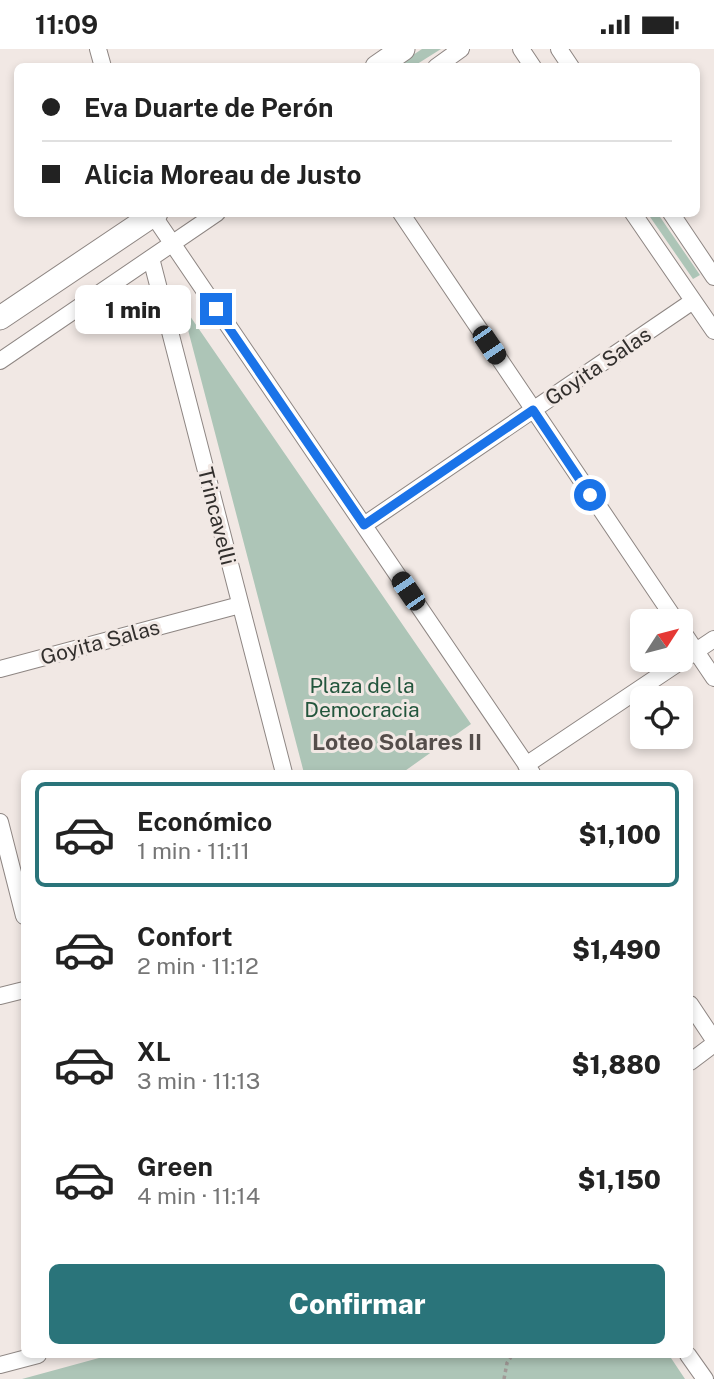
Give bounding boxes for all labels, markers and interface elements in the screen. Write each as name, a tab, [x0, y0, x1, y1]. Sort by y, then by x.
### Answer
text: 11:09	[35, 9, 98, 40]
text: Eva Duarte de Perón	[84, 92, 333, 123]
text: Alicia Moreau de Justo	[84, 159, 361, 190]
callout: 1 min	[76, 285, 192, 333]
route end	[200, 293, 232, 325]
text: 1 min	[105, 296, 161, 323]
street label: Goyita Salas	[540, 321, 656, 411]
car	[469, 322, 510, 368]
street label: Trincavelli	[193, 465, 241, 567]
route start	[574, 479, 606, 511]
car	[388, 568, 429, 614]
north arrow	[630, 609, 693, 672]
map controls	[630, 609, 693, 749]
street label: Goyita Salas	[38, 614, 162, 670]
park label: Plaza de la Democracia	[304, 673, 420, 722]
button: locate	[630, 686, 693, 749]
district label: Loteo Solares II	[312, 728, 482, 755]
icon: car	[53, 803, 116, 866]
text: Económico	[137, 806, 272, 837]
text: $1,100	[578, 819, 661, 850]
text: 1 min · 11:11	[137, 837, 250, 864]
icon: car	[53, 918, 116, 981]
text: Confort	[137, 921, 233, 952]
text: $1,490	[572, 934, 661, 965]
text: 2 min · 11:12	[137, 952, 259, 979]
icon: car	[53, 1033, 116, 1096]
text: XL	[137, 1036, 171, 1067]
text: $1,880	[572, 1049, 661, 1080]
text: 3 min · 11:13	[137, 1067, 260, 1094]
icon: car	[53, 1148, 116, 1211]
text: Green	[137, 1151, 213, 1182]
text: $1,150	[578, 1164, 661, 1195]
text: 4 min · 11:14	[137, 1182, 260, 1209]
button: Confirmar	[49, 1264, 665, 1344]

